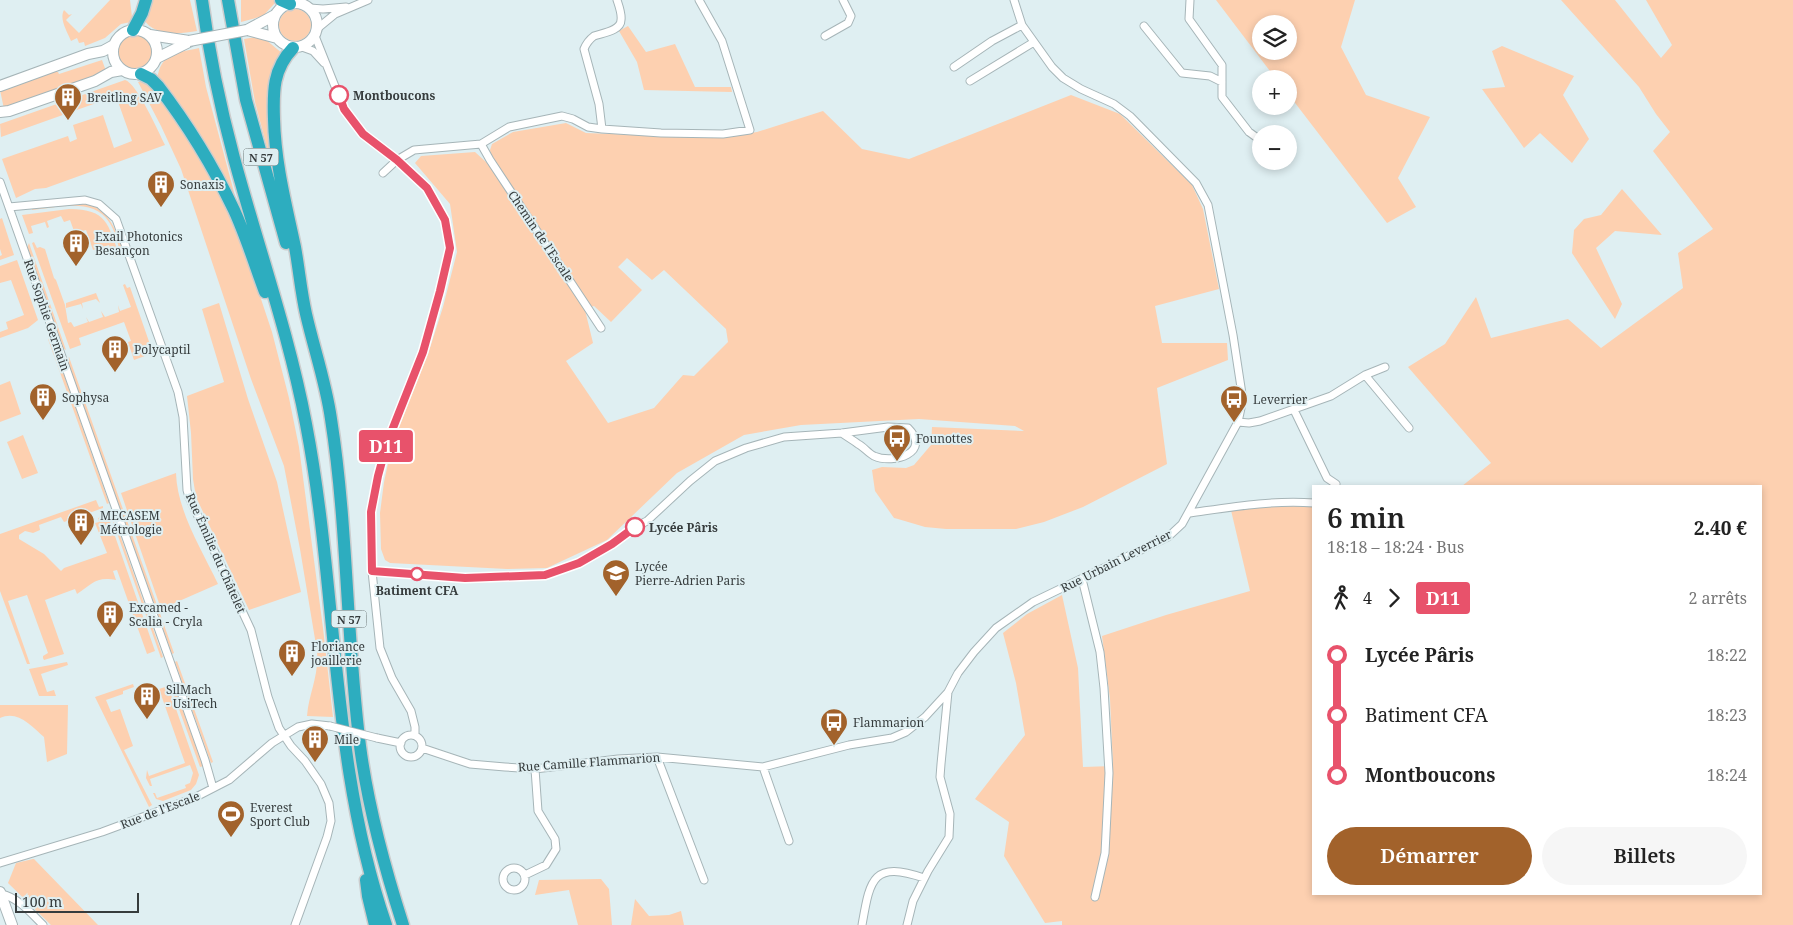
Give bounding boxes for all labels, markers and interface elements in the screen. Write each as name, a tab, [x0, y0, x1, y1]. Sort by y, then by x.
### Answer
map controls	[1252, 15, 1297, 170]
button: layers	[1252, 15, 1297, 60]
button: +	[1252, 70, 1297, 115]
building icon: Breitling SAV	[53, 82, 83, 121]
marker: Montboucons	[329, 85, 349, 105]
place label: Montboucons	[353, 87, 436, 104]
place label: Breitling SAV	[87, 89, 163, 106]
button: −	[1252, 125, 1297, 170]
road number: N 57	[244, 148, 278, 166]
building icon: Sonaxis	[146, 169, 176, 208]
place label: Sonaxis	[180, 176, 224, 193]
street label: Chemin de l'Escale	[504, 187, 578, 285]
building icon: Exail Photonics Besançon	[61, 228, 91, 267]
place label: Exail Photonics Besançon	[95, 228, 183, 259]
street label: Rue Sophie Germain	[20, 257, 74, 373]
building icon: Polycaptil	[100, 334, 130, 373]
place label: Polycaptil	[134, 341, 191, 358]
building icon: Sophysa	[28, 382, 58, 421]
bus stop icon: Leverrier	[1219, 384, 1249, 423]
place label: Sophysa	[62, 389, 109, 406]
place label: Leverrier	[1253, 391, 1308, 408]
bus stop icon: Founottes	[882, 423, 912, 462]
line badge: D11	[357, 430, 415, 462]
place label: Founottes	[916, 430, 972, 447]
text: D11	[369, 434, 403, 458]
street label: Rue Émilie du Châtelet	[182, 490, 250, 616]
text: 6 min	[1327, 498, 1405, 536]
building icon: MECASEM Métrologie	[66, 507, 96, 546]
place label: MECASEM Métrologie	[100, 507, 162, 538]
text: 2.40 €	[1694, 515, 1747, 541]
marker: Lycée Pâris	[625, 517, 645, 537]
place label: Lycée Pâris	[649, 519, 718, 536]
street label: Rue Urbain Leverrier	[1058, 525, 1175, 596]
text: 18:18 – 18:24 · Bus	[1327, 536, 1464, 558]
school or university icon: Lycée Pierre-Adrien Paris	[601, 558, 631, 597]
place label: Lycée Pierre-Adrien Paris	[635, 558, 745, 589]
marker: Batiment CFA	[410, 567, 424, 581]
place label: Batiment CFA	[376, 582, 459, 599]
icon: walk	[1327, 584, 1355, 612]
icon: forward	[1380, 584, 1408, 612]
text: D11	[1426, 586, 1460, 610]
text: 4	[1363, 587, 1372, 609]
text: 2 arrêts	[1688, 587, 1747, 609]
building icon: Excamed - Scalia - Cryla	[95, 599, 125, 638]
place label: Excamed - Scalia - Cryla	[129, 599, 203, 630]
road number: N 57	[332, 610, 366, 628]
building icon: Floriance joaillerie	[277, 638, 307, 677]
place label: Floriance joaillerie	[310, 638, 365, 669]
text: Lycée Pâris	[1365, 642, 1474, 668]
text: 18:22	[1707, 644, 1747, 666]
building icon: SilMach - UsiTech	[132, 681, 162, 720]
place label: SilMach - UsiTech	[166, 681, 218, 712]
text: Batiment CFA	[1365, 702, 1488, 728]
text: 18:23	[1707, 704, 1747, 726]
bus stop icon: Flammarion	[819, 707, 849, 746]
place label: Flammarion	[853, 714, 924, 731]
building icon: Mile	[300, 724, 330, 763]
place label: Mile	[334, 731, 359, 748]
street label: Rue Camille Flammarion	[517, 749, 661, 775]
text: Montboucons	[1365, 762, 1495, 788]
text: 18:24	[1707, 764, 1747, 786]
street label: Rue de l'Escale	[118, 787, 202, 833]
sports icon: Everest Sport Club	[216, 799, 246, 838]
place label: Everest Sport Club	[250, 799, 310, 830]
button: Démarrer	[1327, 827, 1532, 885]
button: Billets	[1542, 827, 1747, 885]
scale bar	[15, 890, 139, 913]
text: 100 m	[22, 892, 62, 911]

